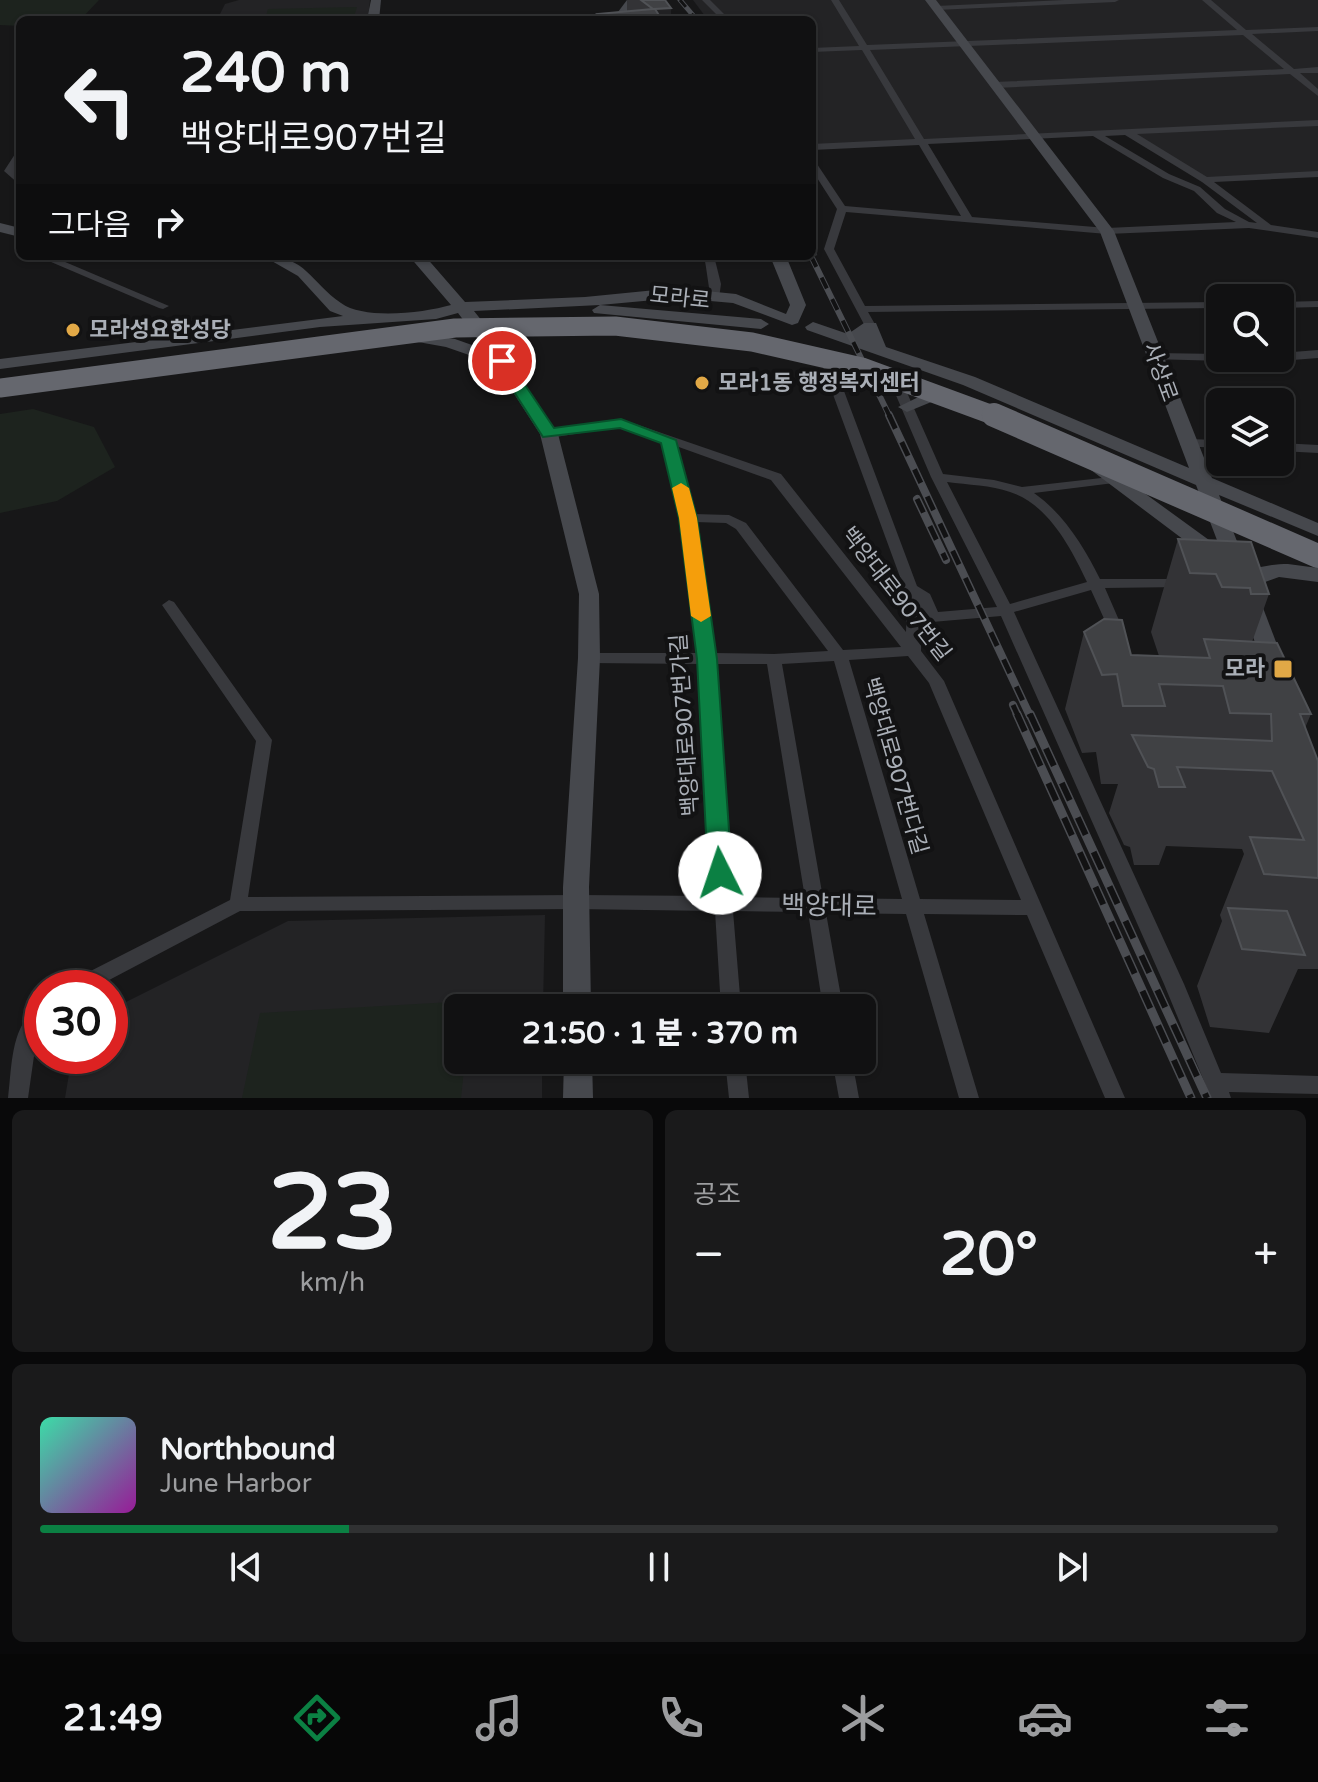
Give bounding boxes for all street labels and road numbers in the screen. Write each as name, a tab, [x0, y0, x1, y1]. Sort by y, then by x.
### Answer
street label: 모라로	[648, 282, 712, 314]
street label: 사상로	[1137, 339, 1183, 405]
street label: 백양대로907번길	[836, 522, 956, 666]
street label: 백양대로907번가길	[666, 633, 704, 817]
street label: 백양대로907번다길	[857, 674, 933, 858]
street label: 백양대로	[781, 890, 877, 922]

